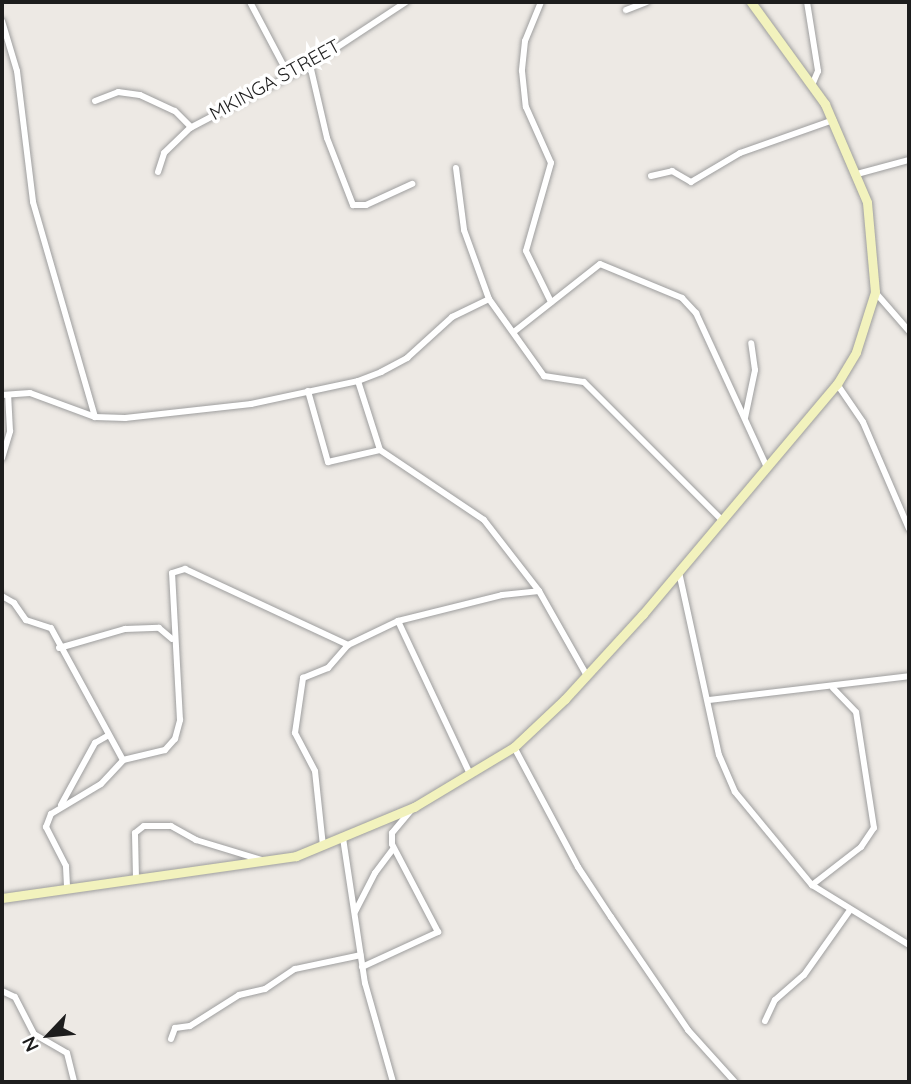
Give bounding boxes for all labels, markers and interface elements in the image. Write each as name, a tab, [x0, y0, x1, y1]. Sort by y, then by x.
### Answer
street label: MKINGA STREET	[206, 35, 344, 125]
north arrow	[14, 1000, 84, 1070]
text: N	[16, 1033, 44, 1056]

